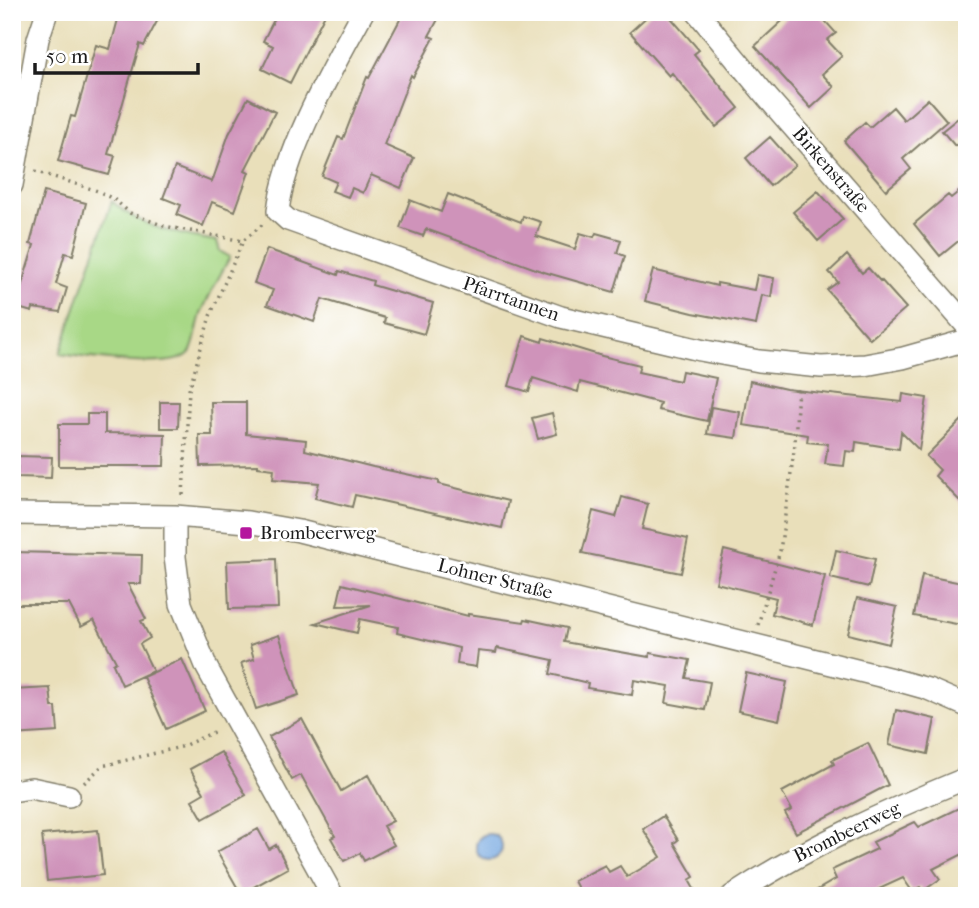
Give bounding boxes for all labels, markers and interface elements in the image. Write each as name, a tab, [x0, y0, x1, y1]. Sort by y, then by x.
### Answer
scale bar	[35, 32, 198, 76]
text: 50 m	[46, 44, 89, 68]
street label: Birkenstraße	[788, 123, 874, 217]
street label: Pfarrtannen	[460, 272, 562, 326]
place label: Brombeerweg	[260, 522, 377, 544]
marker: Brombeerweg	[238, 525, 254, 541]
street label: Lohner Straße	[435, 554, 555, 604]
street label: Brombeerweg	[790, 796, 905, 867]

